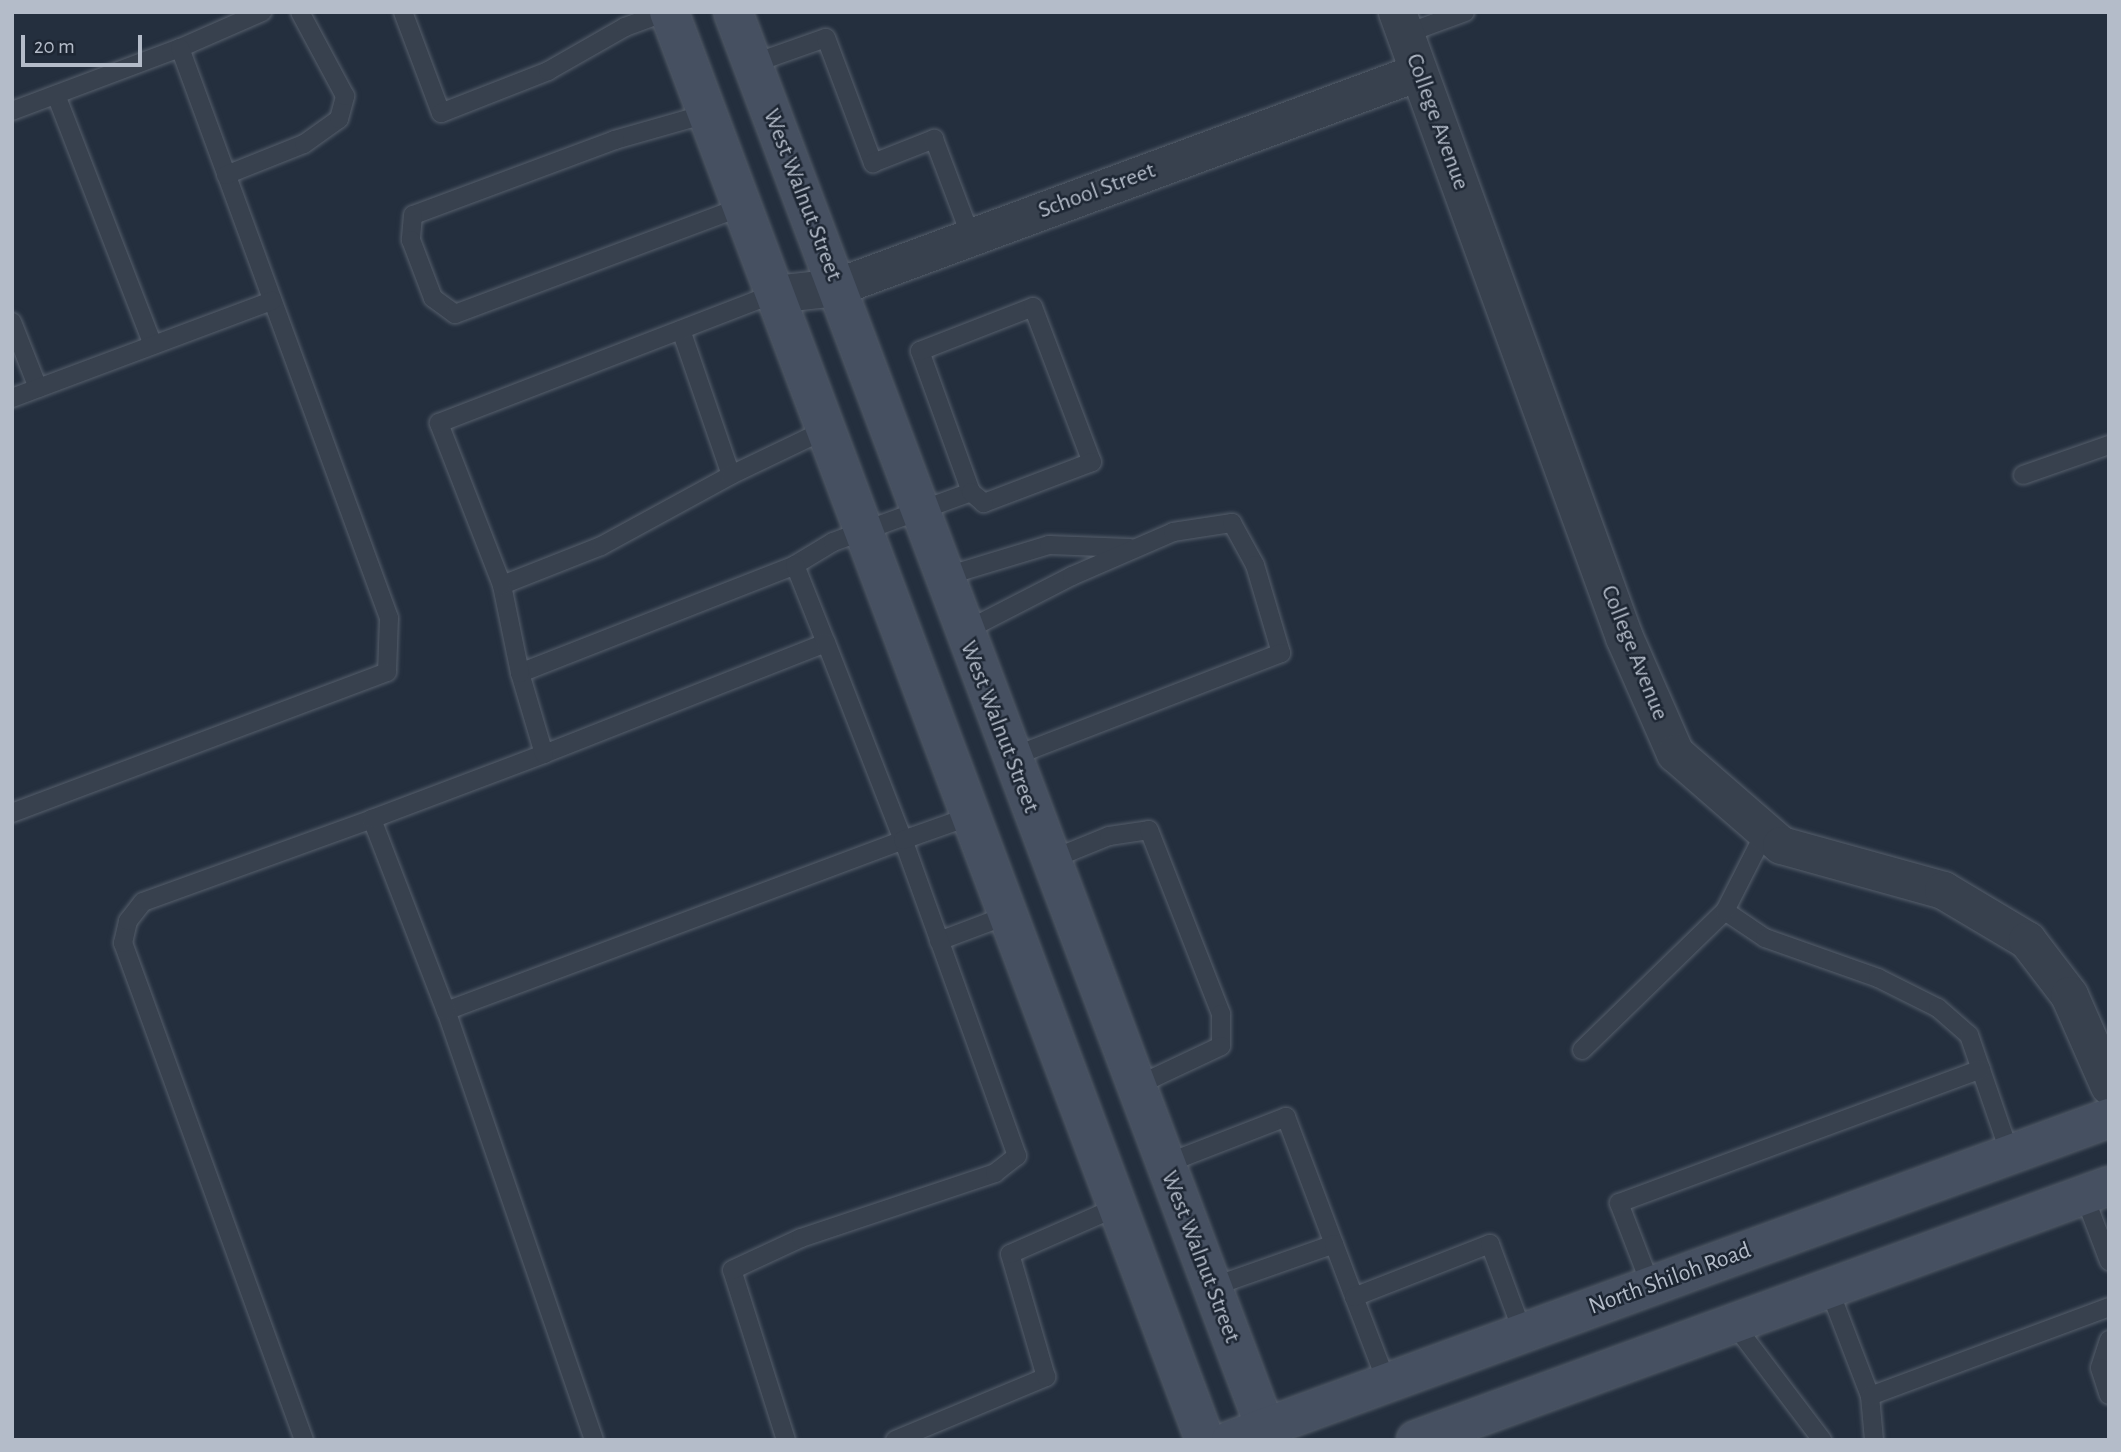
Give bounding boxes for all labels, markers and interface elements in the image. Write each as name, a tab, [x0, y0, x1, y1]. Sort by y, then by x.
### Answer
scale bar	[24, 21, 145, 65]
text: 20 m	[34, 36, 75, 57]
street label: College Avenue	[1399, 50, 1475, 194]
street label: West Walnut Street	[756, 105, 848, 285]
street label: School Street	[1035, 157, 1159, 225]
street label: College Avenue	[1594, 581, 1674, 725]
street label: West Walnut Street	[953, 637, 1045, 817]
street label: West Walnut Street	[1154, 1167, 1246, 1347]
street label: North Shiloh Road	[1585, 1236, 1755, 1322]

